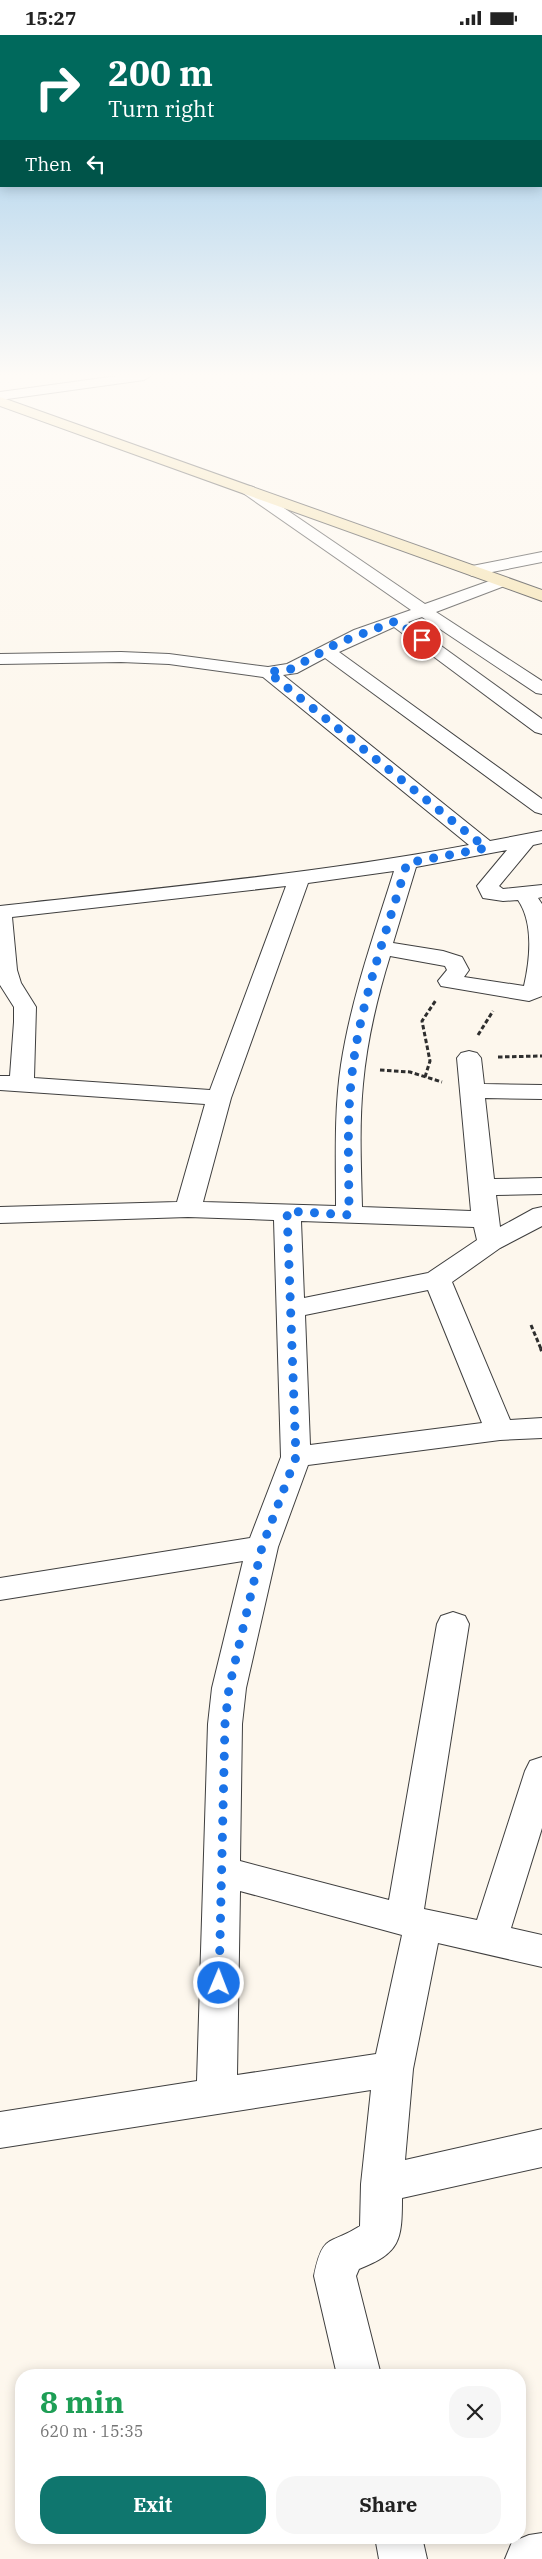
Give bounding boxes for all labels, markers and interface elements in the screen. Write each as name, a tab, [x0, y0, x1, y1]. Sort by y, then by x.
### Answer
text: 15:27	[25, 6, 76, 30]
text: 200 m	[108, 50, 213, 96]
icon: right	[25, 55, 90, 120]
text: Turn right	[108, 94, 215, 123]
icon: left	[82, 150, 110, 178]
text: Then	[25, 152, 72, 176]
pin	[401, 619, 443, 661]
icon: arrive	[408, 626, 436, 654]
position arrow	[192, 1956, 244, 2008]
text: 8 min	[40, 2382, 124, 2421]
button: close	[449, 2386, 501, 2438]
text: 620 m · 15:35	[40, 2421, 143, 2441]
button: Exit	[40, 2476, 266, 2534]
button: Share	[276, 2476, 501, 2534]

